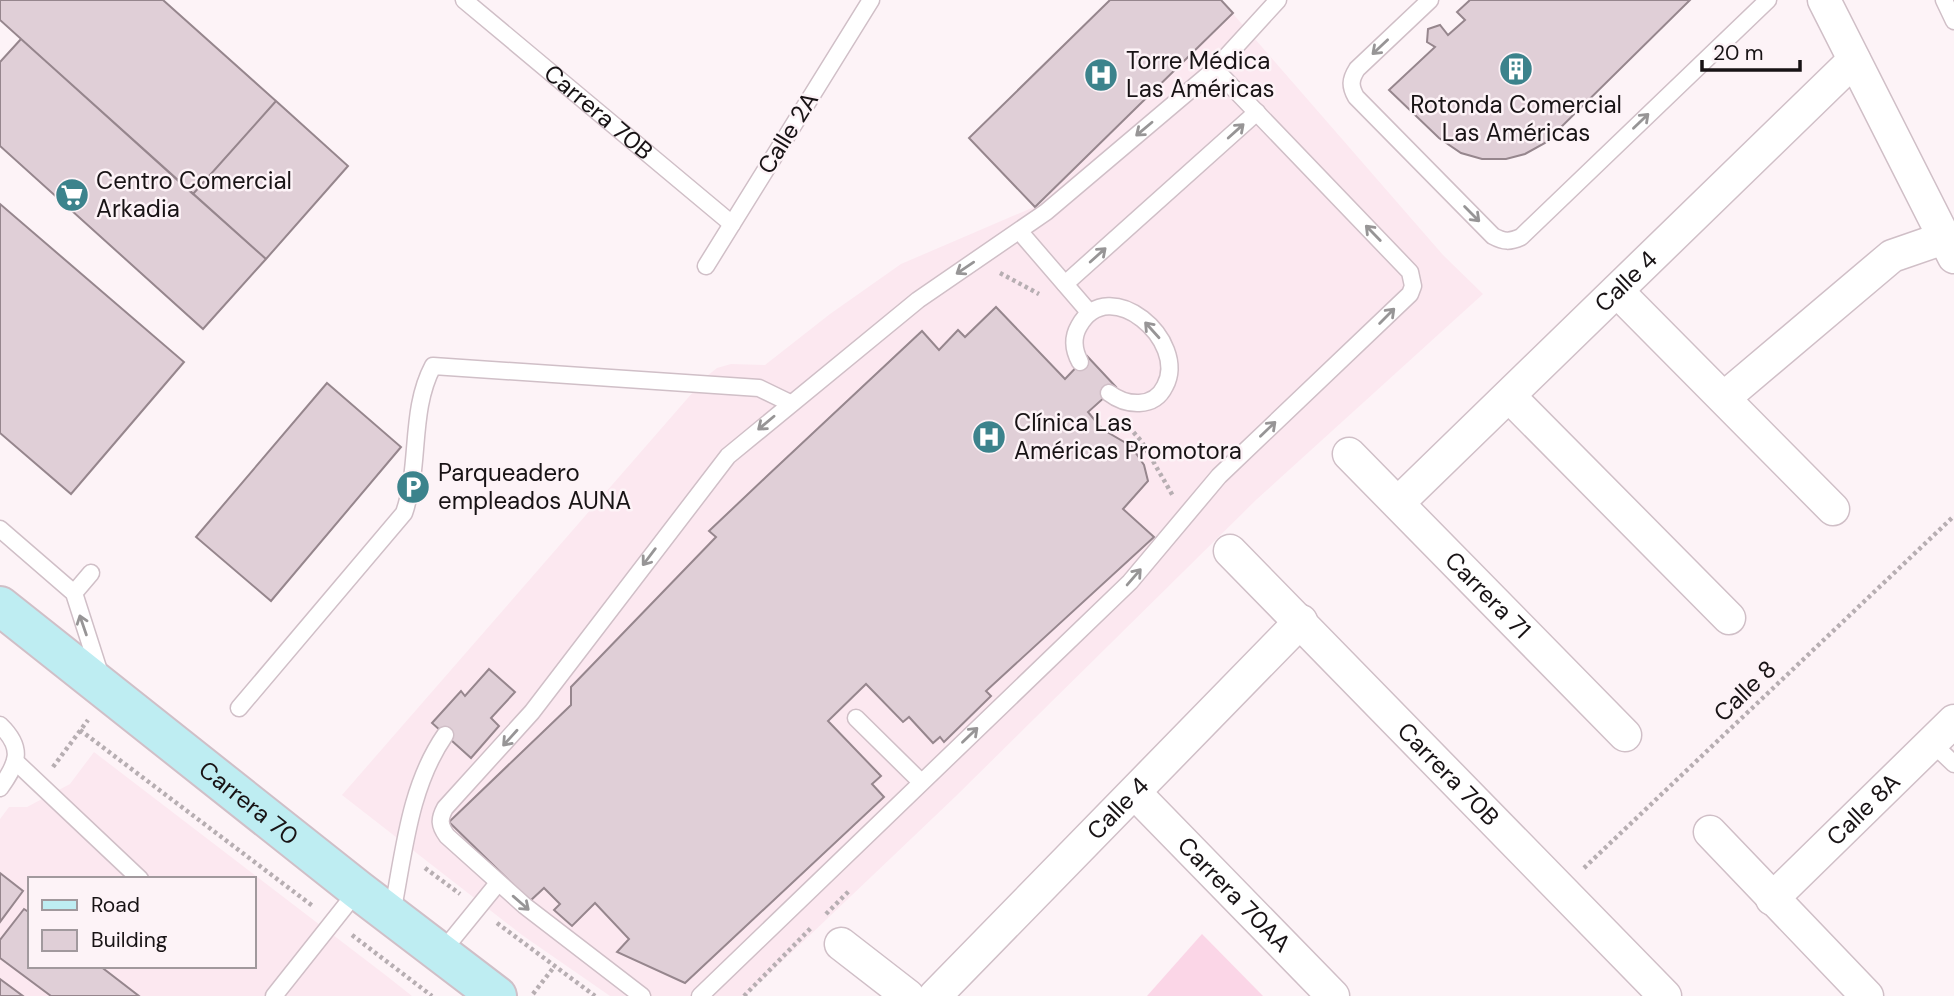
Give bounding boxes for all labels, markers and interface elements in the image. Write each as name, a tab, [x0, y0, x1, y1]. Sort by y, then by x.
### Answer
scale bar	[1702, 28, 1800, 72]
one-way arrow	[1372, 38, 1389, 55]
text: 20 m	[1713, 39, 1764, 67]
place label: Torre Médica Las Américas	[1126, 45, 1275, 104]
building icon: Rotonda Comercial Las Américas	[1497, 50, 1535, 88]
hospital icon: Torre Médica Las Américas	[1082, 56, 1120, 94]
street label: Carrera 70B	[538, 57, 660, 166]
street label: Calle 2A	[750, 86, 825, 179]
place label: Rotonda Comercial Las Américas	[1410, 89, 1622, 148]
one-way arrow	[1633, 113, 1650, 130]
one-way arrow	[1136, 121, 1154, 137]
one-way arrow	[1227, 123, 1245, 139]
place label: Centro Comercial Arkadia	[96, 165, 292, 224]
supermarket icon: Centro Comercial Arkadia	[53, 176, 91, 214]
one-way arrow	[1463, 206, 1480, 223]
one-way arrow	[1364, 225, 1381, 242]
street label: Calle 4	[1588, 244, 1664, 319]
one-way arrow	[1089, 246, 1106, 263]
one-way arrow	[956, 261, 975, 276]
one-way arrow	[1379, 308, 1396, 325]
one-way arrow	[1144, 322, 1161, 339]
place label: Clínica Las Américas Promotora	[1014, 407, 1242, 466]
one-way arrow	[757, 415, 775, 431]
hospital icon: Clínica Las Américas Promotora	[970, 418, 1008, 456]
one-way arrow	[1259, 421, 1277, 437]
place label: Parqueadero empleados AUNA	[438, 457, 631, 516]
parking icon: Parqueadero empleados AUNA	[394, 468, 432, 506]
street label: Carrera 71	[1438, 545, 1538, 645]
one-way arrow	[642, 548, 657, 567]
one-way arrow	[1126, 568, 1142, 586]
one-way arrow	[76, 614, 89, 636]
street label: Calle 8	[1707, 653, 1783, 728]
street label: Carrera 70B	[1391, 715, 1506, 832]
one-way arrow	[962, 726, 979, 743]
one-way arrow	[503, 728, 519, 746]
street label: Carrera 70	[193, 754, 305, 852]
street label: Calle 8A	[1820, 766, 1907, 852]
street label: Calle 4	[1080, 770, 1155, 846]
street label: Carrera 70AA	[1171, 830, 1298, 959]
legend	[28, 877, 256, 968]
text: Road	[91, 891, 140, 919]
one-way arrow	[512, 895, 530, 911]
text: Building	[91, 926, 168, 954]

